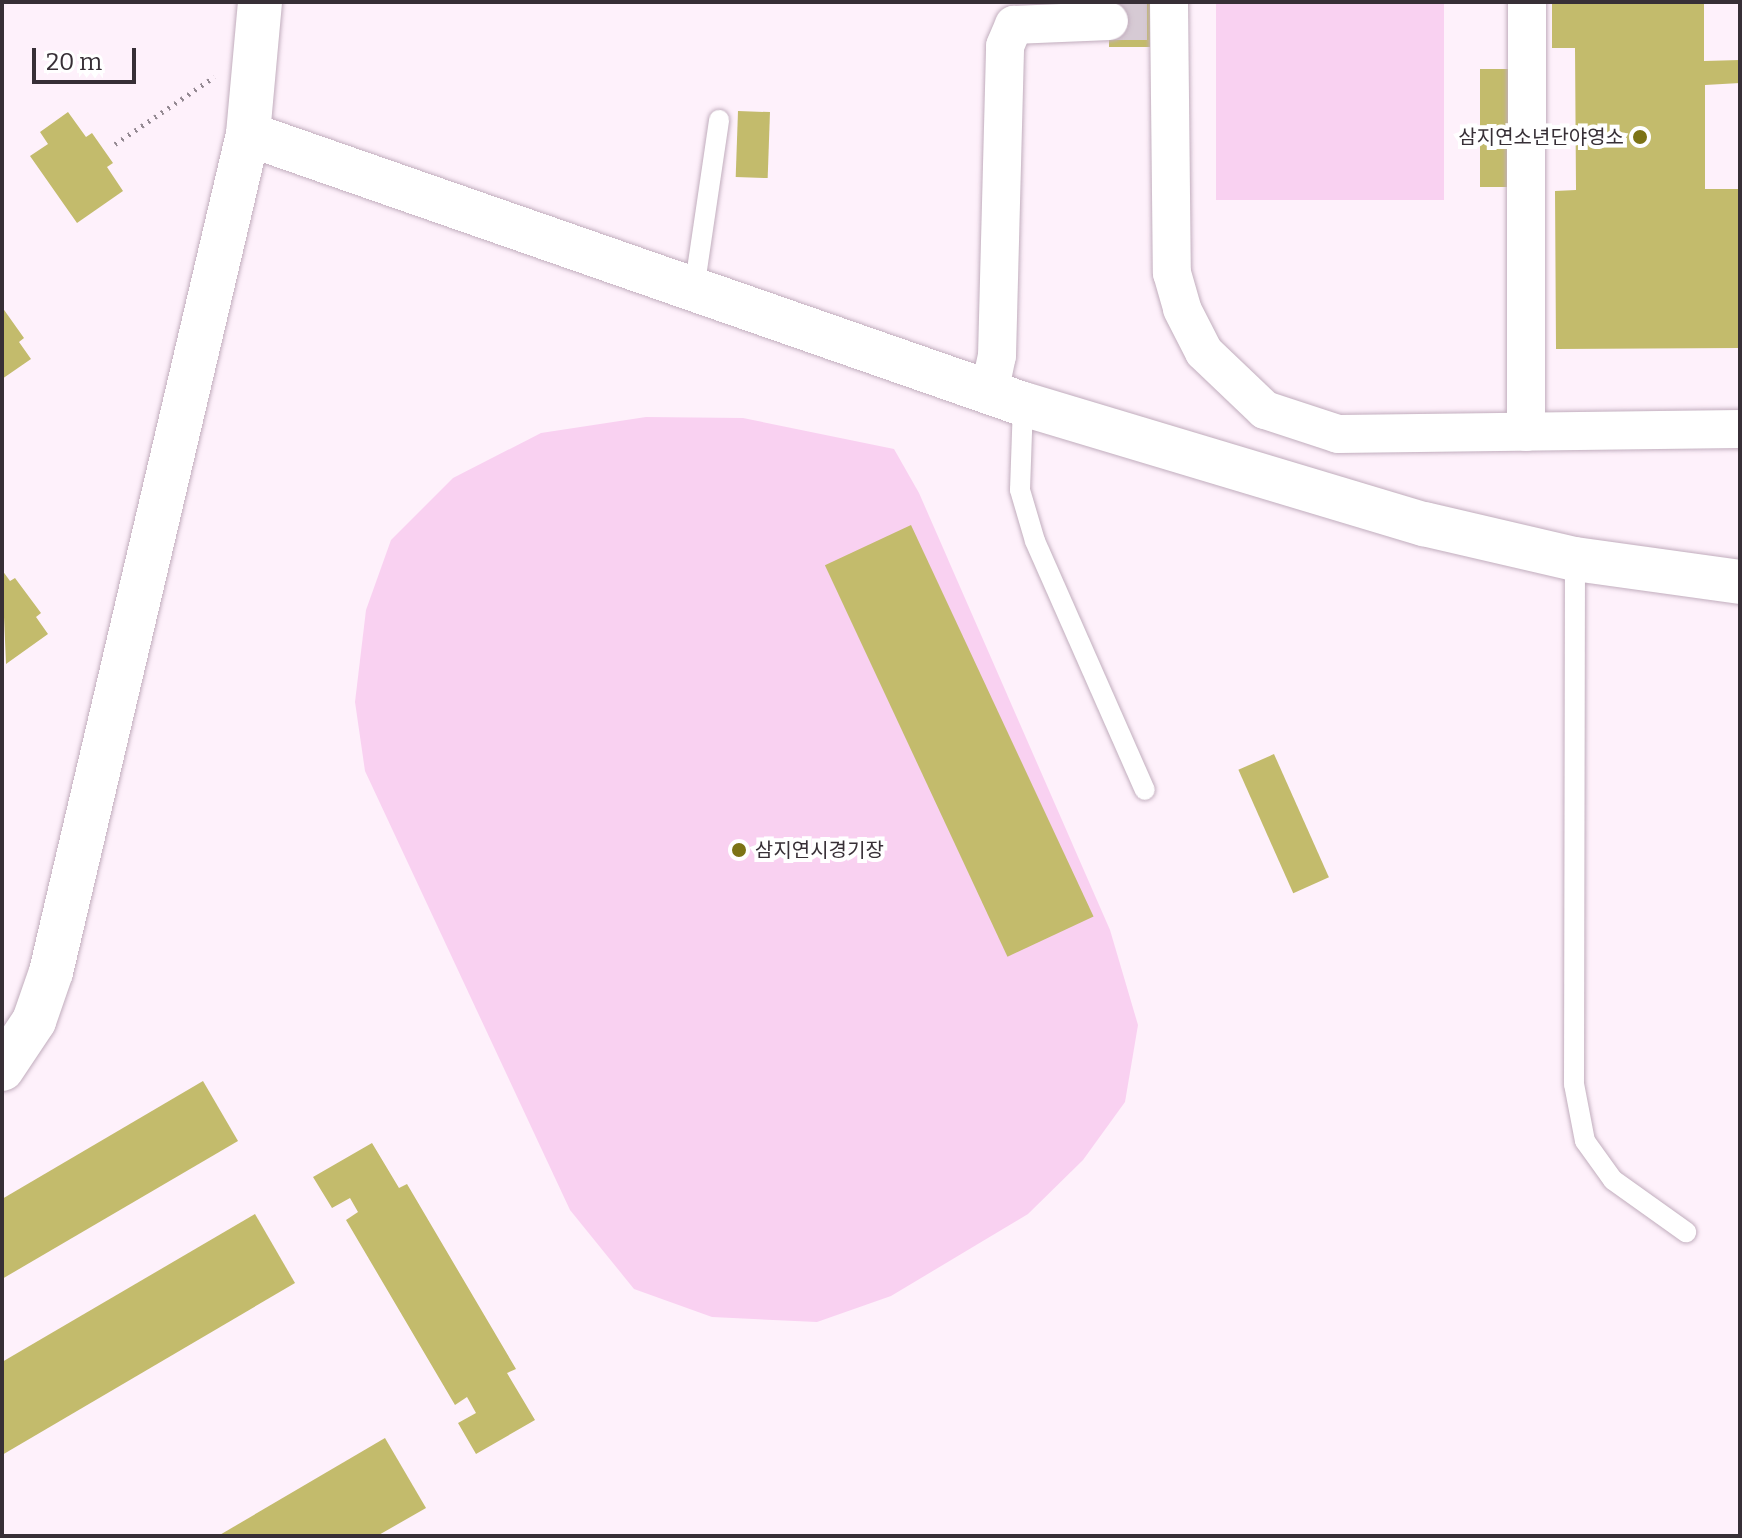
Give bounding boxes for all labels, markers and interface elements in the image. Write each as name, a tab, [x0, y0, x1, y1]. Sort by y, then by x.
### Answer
scale bar	[36, 32, 140, 82]
text: 20 m	[46, 48, 102, 76]
place label: 삼지연소년단야영소	[1458, 125, 1624, 149]
marker: 삼지연소년단야영소	[1631, 128, 1649, 146]
place label: 삼지연시경기장	[755, 838, 884, 862]
marker: 삼지연시경기장	[730, 841, 748, 859]

